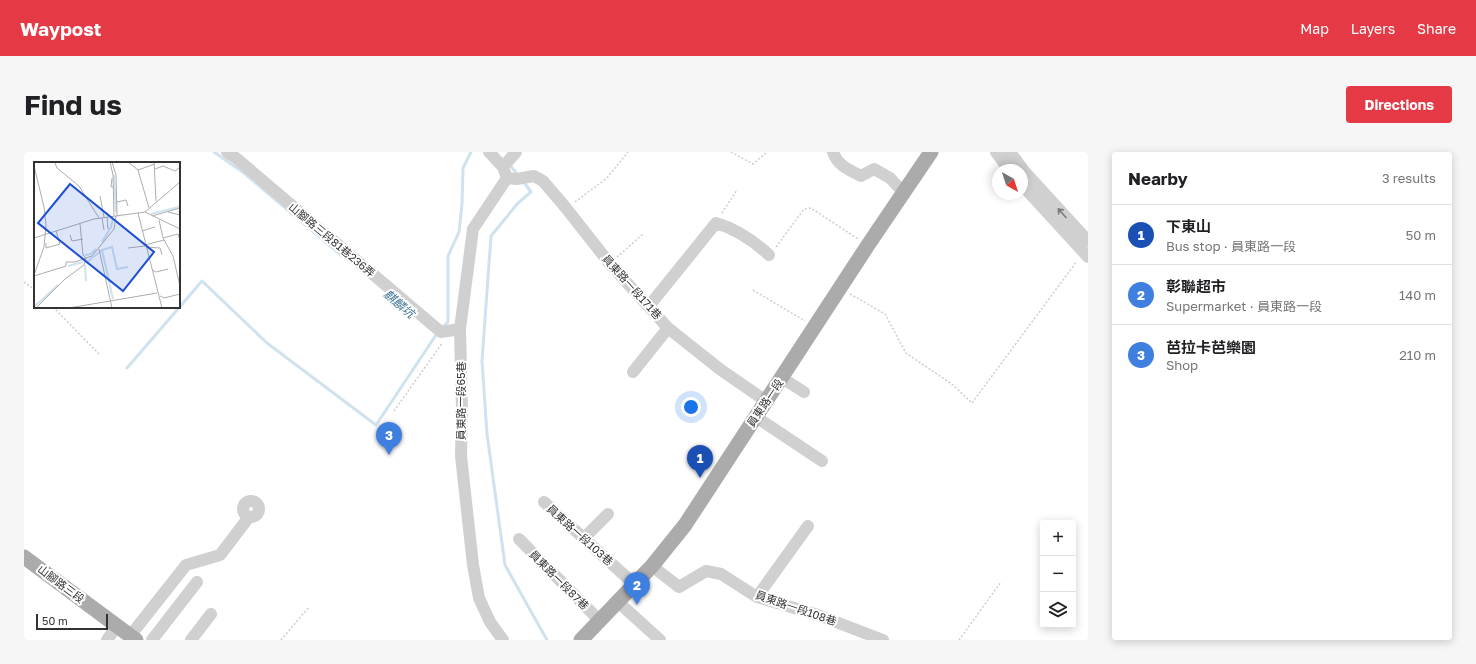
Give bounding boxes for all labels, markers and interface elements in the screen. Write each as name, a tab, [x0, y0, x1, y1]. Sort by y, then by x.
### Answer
text: Waypost	[20, 17, 101, 40]
text: Map	[1300, 20, 1329, 37]
text: Layers	[1351, 20, 1395, 37]
text: Share	[1417, 20, 1456, 37]
button: Directions	[1346, 86, 1452, 123]
text: Find us	[24, 88, 122, 121]
inset map	[34, 162, 180, 308]
north arrow	[992, 164, 1028, 200]
text: Nearby	[1128, 168, 1188, 189]
text: 3 results	[1382, 170, 1436, 186]
street label: 山腳路三段81巷236弄	[287, 200, 378, 279]
one-way arrow	[1057, 207, 1066, 218]
text: 下東山	[1166, 217, 1211, 235]
text: 1	[1138, 227, 1144, 243]
text: 50 m	[1406, 227, 1436, 243]
text: Bus stop · 員東路一段	[1166, 238, 1296, 254]
street label: 員東路一段171巷	[600, 252, 665, 322]
text: 彰聯超市	[1166, 277, 1226, 295]
water label: 麒麟坑	[381, 286, 419, 322]
text: 2	[1137, 287, 1145, 303]
text: 140 m	[1399, 287, 1436, 303]
text: Supermarket · 員東路一段	[1166, 298, 1322, 314]
text: 芭拉卡芭樂園	[1166, 338, 1256, 356]
text: 3	[1137, 347, 1145, 363]
text: 210 m	[1399, 347, 1436, 363]
text: Shop	[1166, 357, 1198, 373]
street label: 員東路一段65巷	[454, 361, 467, 441]
street label: 員東路一段	[744, 376, 785, 429]
your location	[681, 397, 701, 417]
pin: 3	[376, 422, 402, 455]
pin: 1	[687, 445, 713, 478]
street label: 員東路一段103巷	[545, 501, 616, 568]
map controls	[1040, 520, 1076, 628]
button: +	[1040, 520, 1076, 556]
street label: 員東路一段87巷	[527, 547, 592, 612]
button: −	[1040, 556, 1076, 592]
street label: 山腳路三段	[35, 562, 87, 605]
pin: 2	[624, 572, 650, 605]
street label: 員東路一段108巷	[754, 588, 838, 627]
button: layers	[1040, 592, 1076, 628]
scale bar	[36, 612, 108, 631]
text: 50 m	[42, 614, 68, 627]

